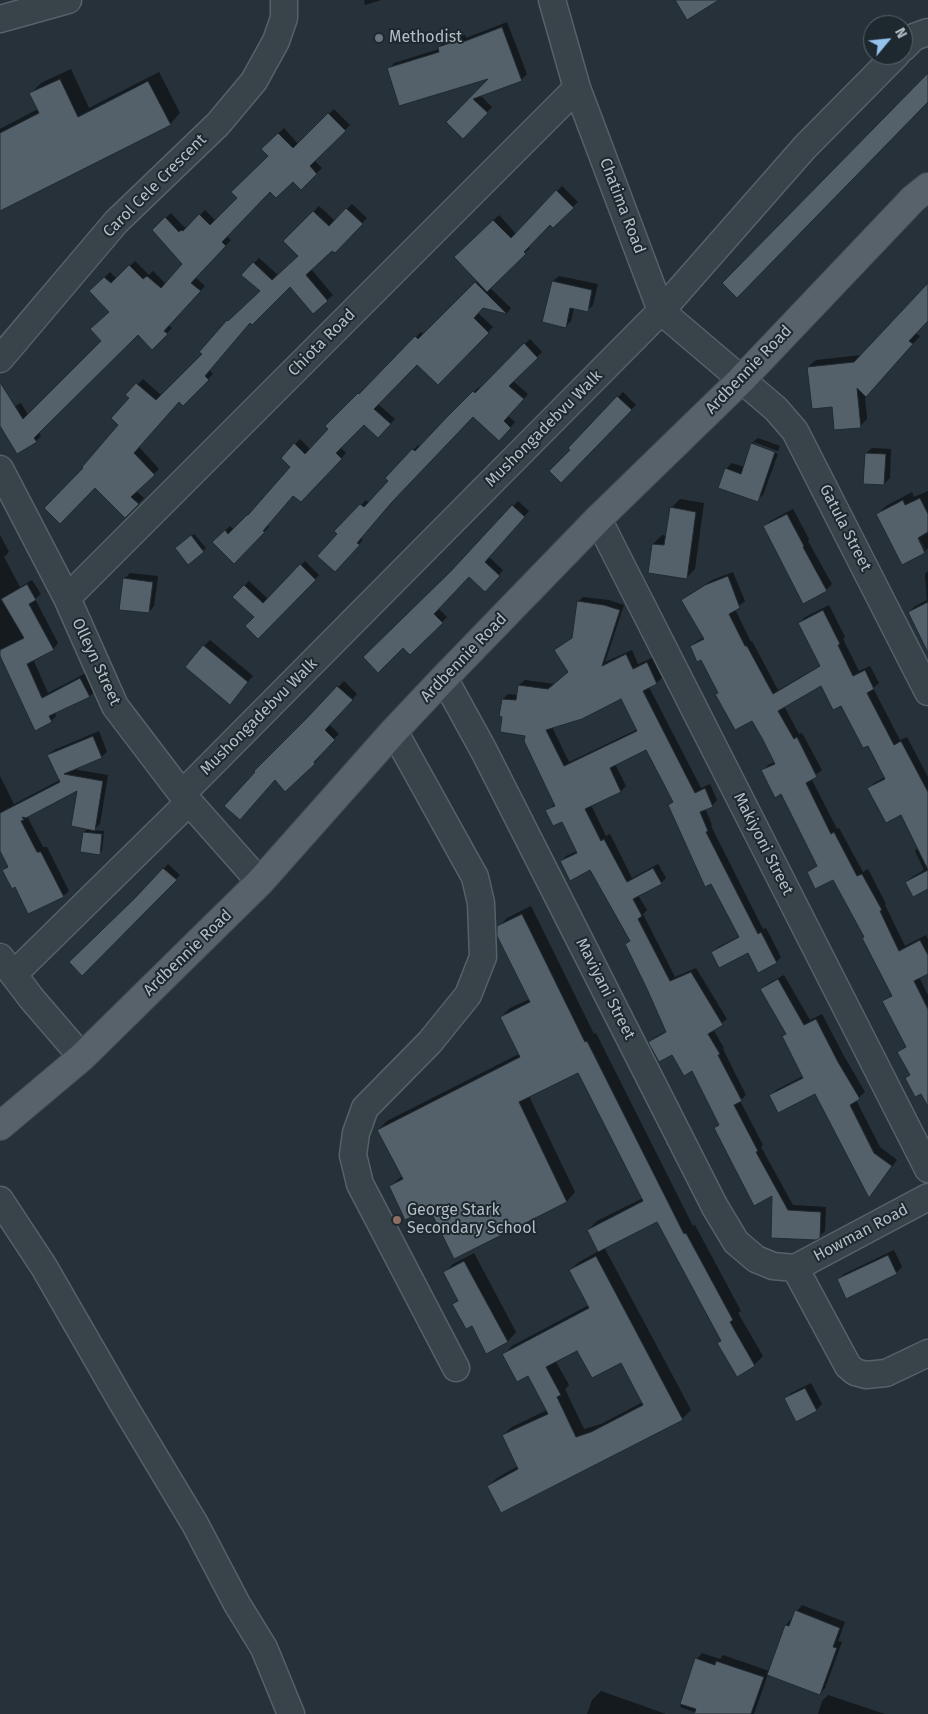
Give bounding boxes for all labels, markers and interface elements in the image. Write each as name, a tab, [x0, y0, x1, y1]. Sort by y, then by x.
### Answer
north arrow	[863, 15, 913, 65]
text: N	[891, 25, 910, 41]
place label: Methodist	[389, 28, 462, 48]
marker: Methodist	[373, 32, 385, 44]
street label: Carol Cele Crescent	[99, 130, 211, 242]
street label: Chatima Road	[595, 156, 649, 256]
street label: Chiota Road	[284, 305, 360, 381]
street label: Ardbennie Road	[702, 322, 796, 418]
street label: Mushongadebvu Walk	[482, 367, 606, 491]
street label: Gatula Street	[815, 481, 875, 575]
street label: Ardbennie Road	[417, 610, 511, 706]
street label: Olleyn Street	[67, 615, 125, 709]
street label: Mushongadebvu Walk	[197, 655, 321, 779]
street label: Makiyoni Street	[729, 790, 797, 898]
street label: Ardbennie Road	[140, 906, 236, 1000]
street label: Maviyani Street	[571, 935, 639, 1043]
street label: Howman Road	[810, 1200, 912, 1266]
place label: George Stark Secondary School	[407, 1201, 536, 1239]
marker: George Stark Secondary School	[391, 1214, 403, 1226]

